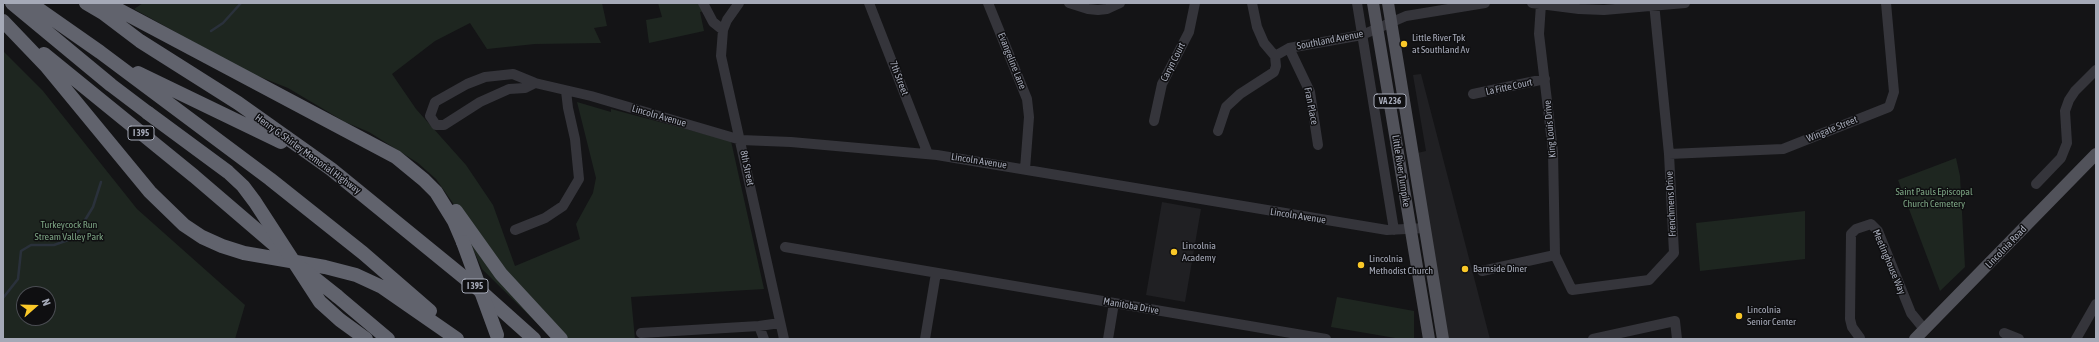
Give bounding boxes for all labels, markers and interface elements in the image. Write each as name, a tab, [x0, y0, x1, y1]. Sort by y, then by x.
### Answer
street label: Southland Avenue	[1296, 28, 1364, 52]
street label: Evangeline Lane	[995, 31, 1029, 91]
place label: Little River Tpk at Southland Av	[1412, 32, 1470, 56]
marker: Little River Tpk at Southland Av	[1399, 39, 1409, 49]
street label: Caryn Court	[1158, 40, 1188, 84]
street label: 7th Street	[887, 59, 911, 97]
street label: La Fitte Court	[1484, 76, 1534, 98]
street label: Fran Place	[1301, 86, 1321, 126]
road number: VA 236	[1374, 94, 1406, 108]
street label: King Louis Drive	[1542, 100, 1558, 158]
street label: Lincoln Avenue	[630, 103, 688, 129]
street label: Henry G. Shirley Memorial Highway	[253, 112, 363, 196]
street label: Wingate Street	[1805, 113, 1859, 145]
road number: I 395	[128, 126, 154, 140]
street label: Little River Turnpike	[1389, 134, 1413, 208]
street label: 8th Street	[737, 149, 757, 187]
street label: Lincoln Avenue	[950, 151, 1008, 171]
street label: Frenchmens Drive	[1663, 171, 1679, 237]
park label: Saint Pauls Episcopal Church Cemetery	[1895, 186, 1973, 210]
street label: Lincoln Avenue	[1269, 206, 1327, 226]
park label: Turkeycock Run Stream Valley Park	[35, 219, 103, 242]
street label: Lincolnia Road	[1983, 223, 2029, 271]
street label: Meetinghouse Way	[1870, 228, 1908, 296]
place label: Lincolnia Academy	[1182, 240, 1216, 264]
marker: Lincolnia Academy	[1169, 247, 1179, 257]
place label: Lincolnia Methodist Church	[1369, 253, 1433, 276]
marker: Lincolnia Methodist Church	[1356, 260, 1366, 270]
place label: Barnside Diner	[1473, 263, 1527, 275]
marker: Barnside Diner	[1460, 264, 1470, 274]
road number: I 395	[462, 279, 488, 293]
north arrow	[16, 286, 56, 326]
street label: Manitoba Drive	[1102, 295, 1160, 317]
text: N	[40, 297, 53, 307]
place label: Lincolnia Senior Center	[1747, 304, 1796, 328]
marker: Lincolnia Senior Center	[1734, 311, 1744, 321]

